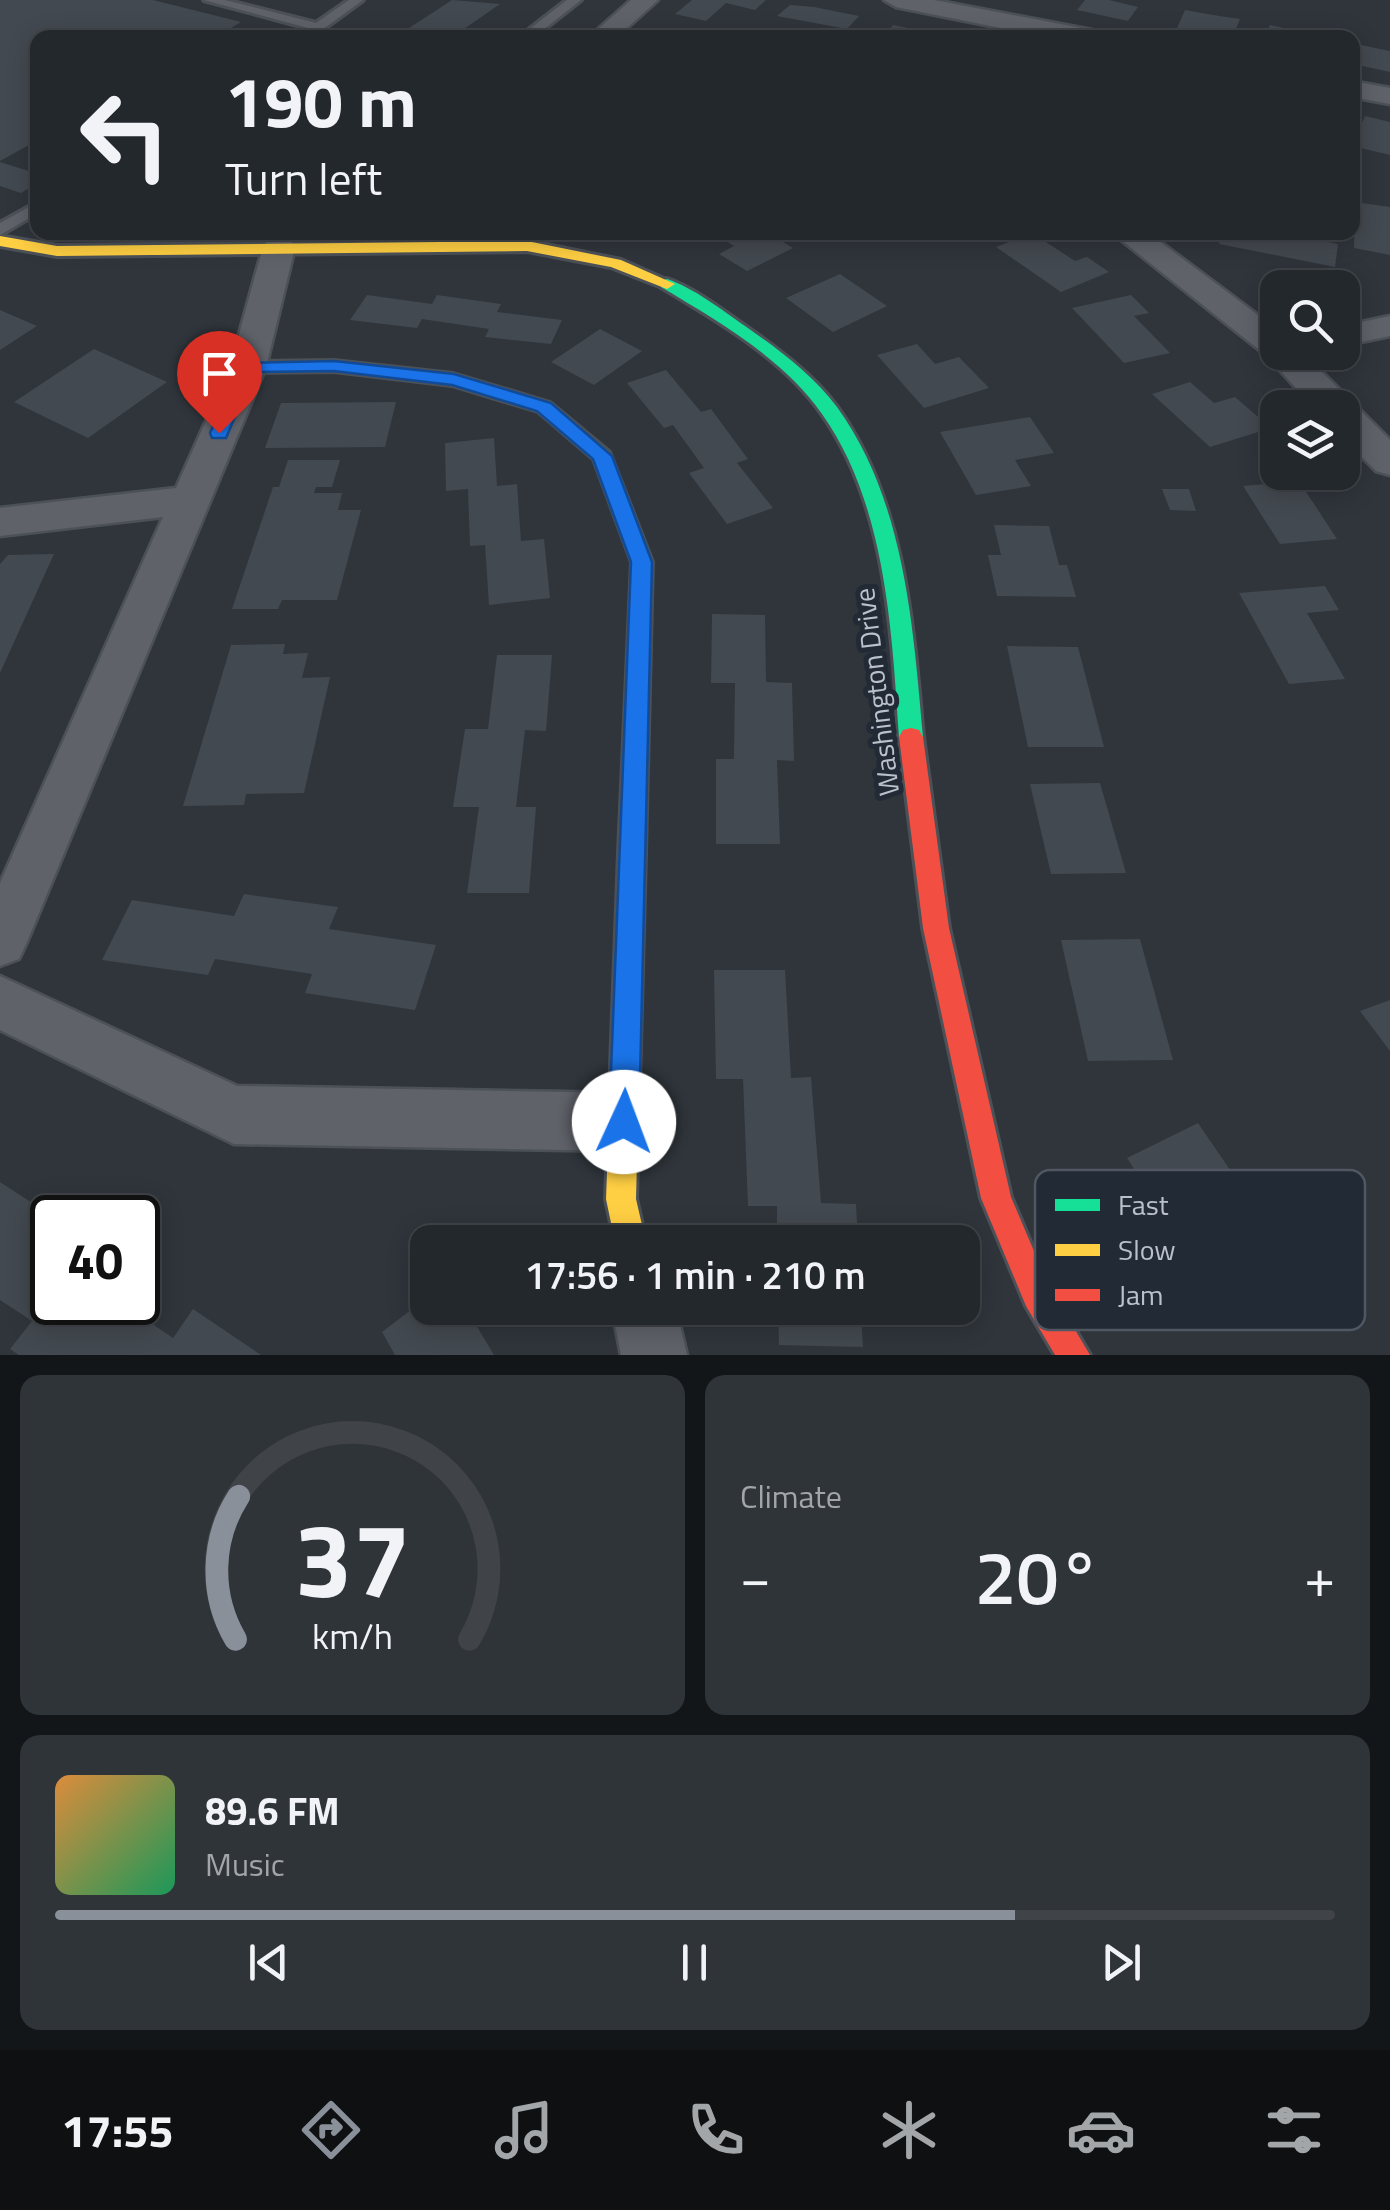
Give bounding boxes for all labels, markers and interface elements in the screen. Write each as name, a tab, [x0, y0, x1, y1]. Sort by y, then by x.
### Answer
text: 190 m	[225, 48, 417, 154]
icon: left	[60, 70, 190, 200]
text: Turn left	[225, 144, 382, 212]
map controls	[1260, 270, 1360, 490]
button: search	[1260, 270, 1360, 370]
pin	[177, 331, 262, 434]
icon: arrive	[192, 346, 247, 401]
button: layers	[1260, 390, 1360, 490]
street label: Washington Drive	[842, 586, 910, 798]
position arrow	[572, 1070, 676, 1174]
legend	[1035, 1170, 1365, 1330]
text: Fast	[1118, 1183, 1169, 1226]
speed limit sign: 40	[30, 1195, 160, 1325]
text: Slow	[1118, 1228, 1176, 1271]
text: 17:56 · 1 min · 210 m	[524, 1246, 866, 1304]
text: Jam	[1118, 1273, 1164, 1316]
text: Climate	[740, 1472, 842, 1520]
text: 37	[294, 1479, 411, 1637]
text: 20°	[974, 1519, 1101, 1633]
text: −	[740, 1535, 771, 1618]
text: +	[1304, 1535, 1335, 1618]
text: km/h	[312, 1608, 393, 1663]
text: 89.6 FM	[205, 1782, 340, 1840]
text: Music	[205, 1840, 285, 1888]
icon: previous	[241, 1935, 296, 1990]
icon: pause	[667, 1935, 722, 1990]
icon: next	[1094, 1935, 1149, 1990]
icon: directions	[296, 2095, 366, 2165]
icon: music	[489, 2095, 559, 2165]
icon: phone	[681, 2095, 751, 2165]
icon: climate	[874, 2095, 944, 2165]
icon: car	[1066, 2095, 1136, 2165]
icon: filters	[1259, 2095, 1329, 2165]
text: 17:55	[61, 2096, 174, 2164]

